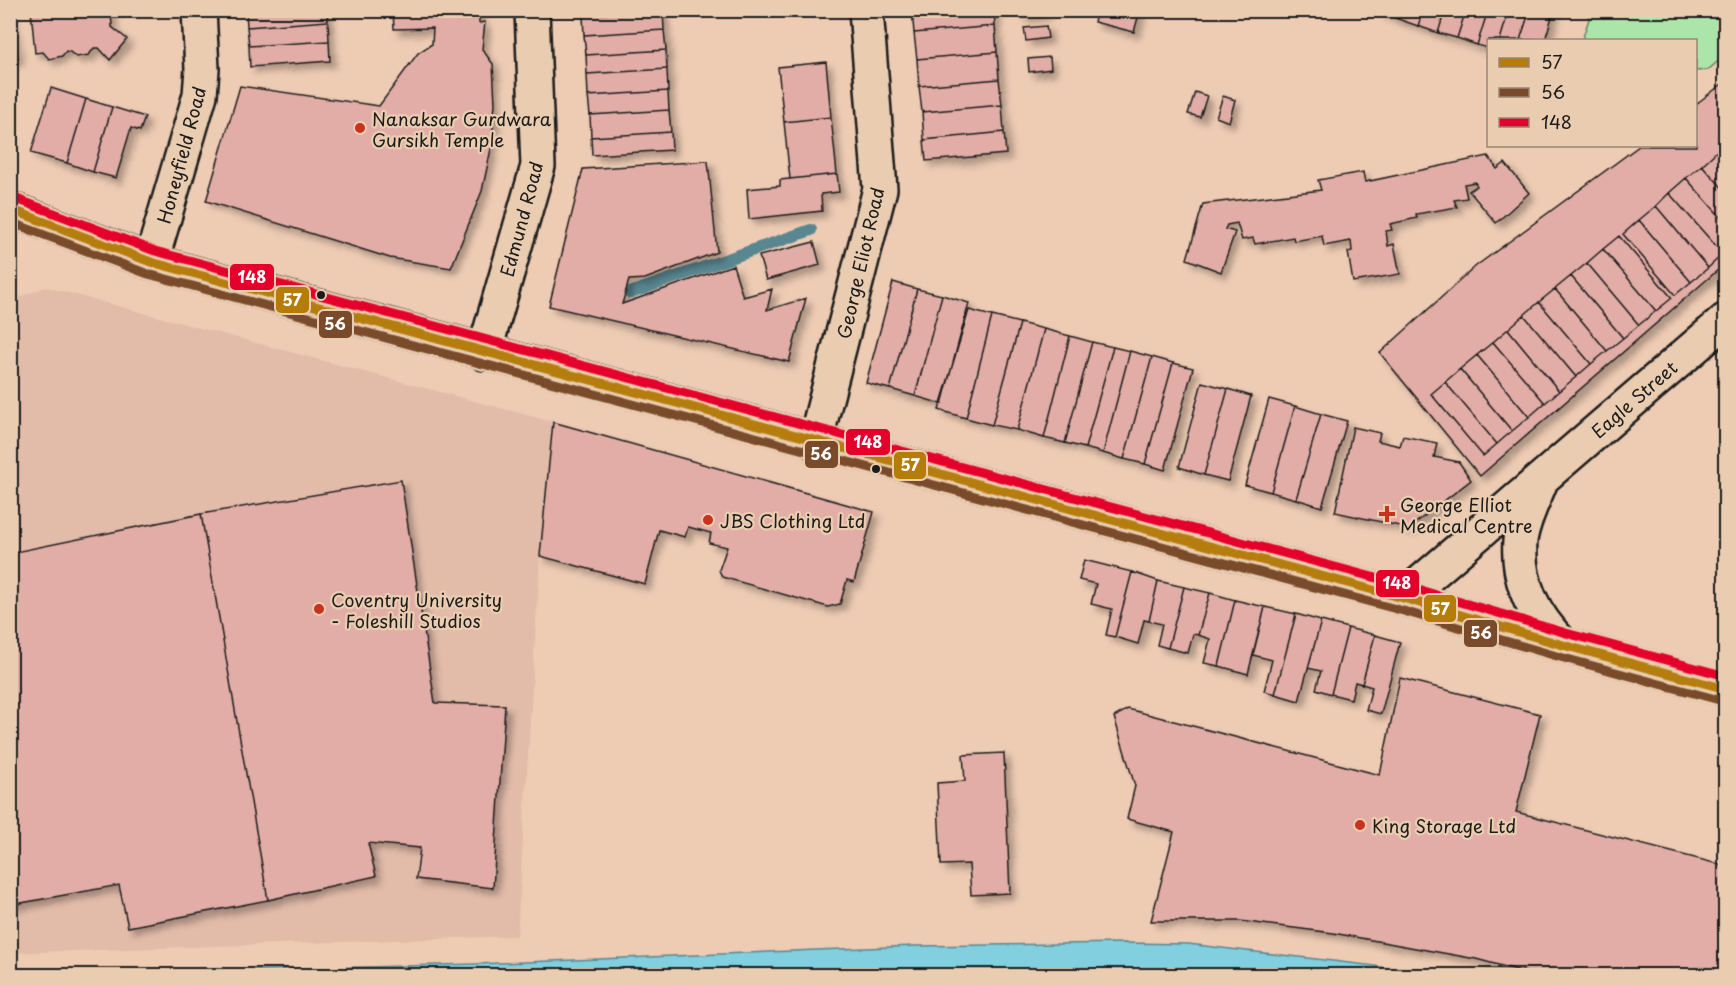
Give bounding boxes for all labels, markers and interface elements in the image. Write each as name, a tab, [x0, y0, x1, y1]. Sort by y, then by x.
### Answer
legend	[1487, 39, 1697, 147]
text: 57	[1541, 48, 1563, 75]
text: 56	[1541, 78, 1565, 105]
street label: Honeyfield Road	[150, 83, 212, 227]
place label: Nanaksar Gurdwara Gursikh Temple	[372, 105, 552, 153]
text: 148	[1541, 108, 1572, 135]
marker: Nanaksar Gurdwara Gursikh Temple	[353, 121, 367, 135]
street label: Edmund Road	[493, 159, 549, 279]
street label: George Eliot Road	[829, 185, 891, 341]
line badge: 148	[229, 263, 275, 291]
text: 148	[238, 264, 266, 288]
line badge: 57	[275, 286, 310, 314]
text: 57	[282, 287, 302, 311]
unlabelled marker	[315, 289, 327, 301]
line badge: 56	[318, 310, 353, 339]
text: 56	[324, 311, 346, 335]
street label: Eagle Street	[1585, 354, 1683, 444]
line badge: 148	[845, 428, 891, 456]
text: 148	[854, 429, 882, 453]
line badge: 56	[804, 440, 839, 469]
text: 56	[810, 441, 832, 465]
line badge: 57	[893, 451, 927, 480]
text: 57	[900, 452, 920, 476]
unlabelled marker	[870, 463, 882, 475]
place label: George Elliot Medical Centre	[1400, 491, 1533, 539]
marker: George Elliot Medical Centre	[1378, 505, 1396, 523]
place label: JBS Clothing Ltd	[720, 507, 865, 534]
marker: JBS Clothing Ltd	[701, 513, 715, 527]
line badge: 148	[1375, 569, 1420, 598]
text: 148	[1383, 570, 1411, 594]
place label: Coventry University - Foleshill Studios	[331, 586, 502, 634]
line badge: 57	[1423, 594, 1457, 623]
text: 57	[1430, 596, 1450, 620]
marker: Coventry University - Foleshill Studios	[312, 602, 326, 616]
line badge: 56	[1463, 619, 1498, 648]
text: 56	[1470, 620, 1492, 644]
place label: King Storage Ltd	[1372, 812, 1516, 839]
marker: King Storage Ltd	[1353, 818, 1367, 832]

